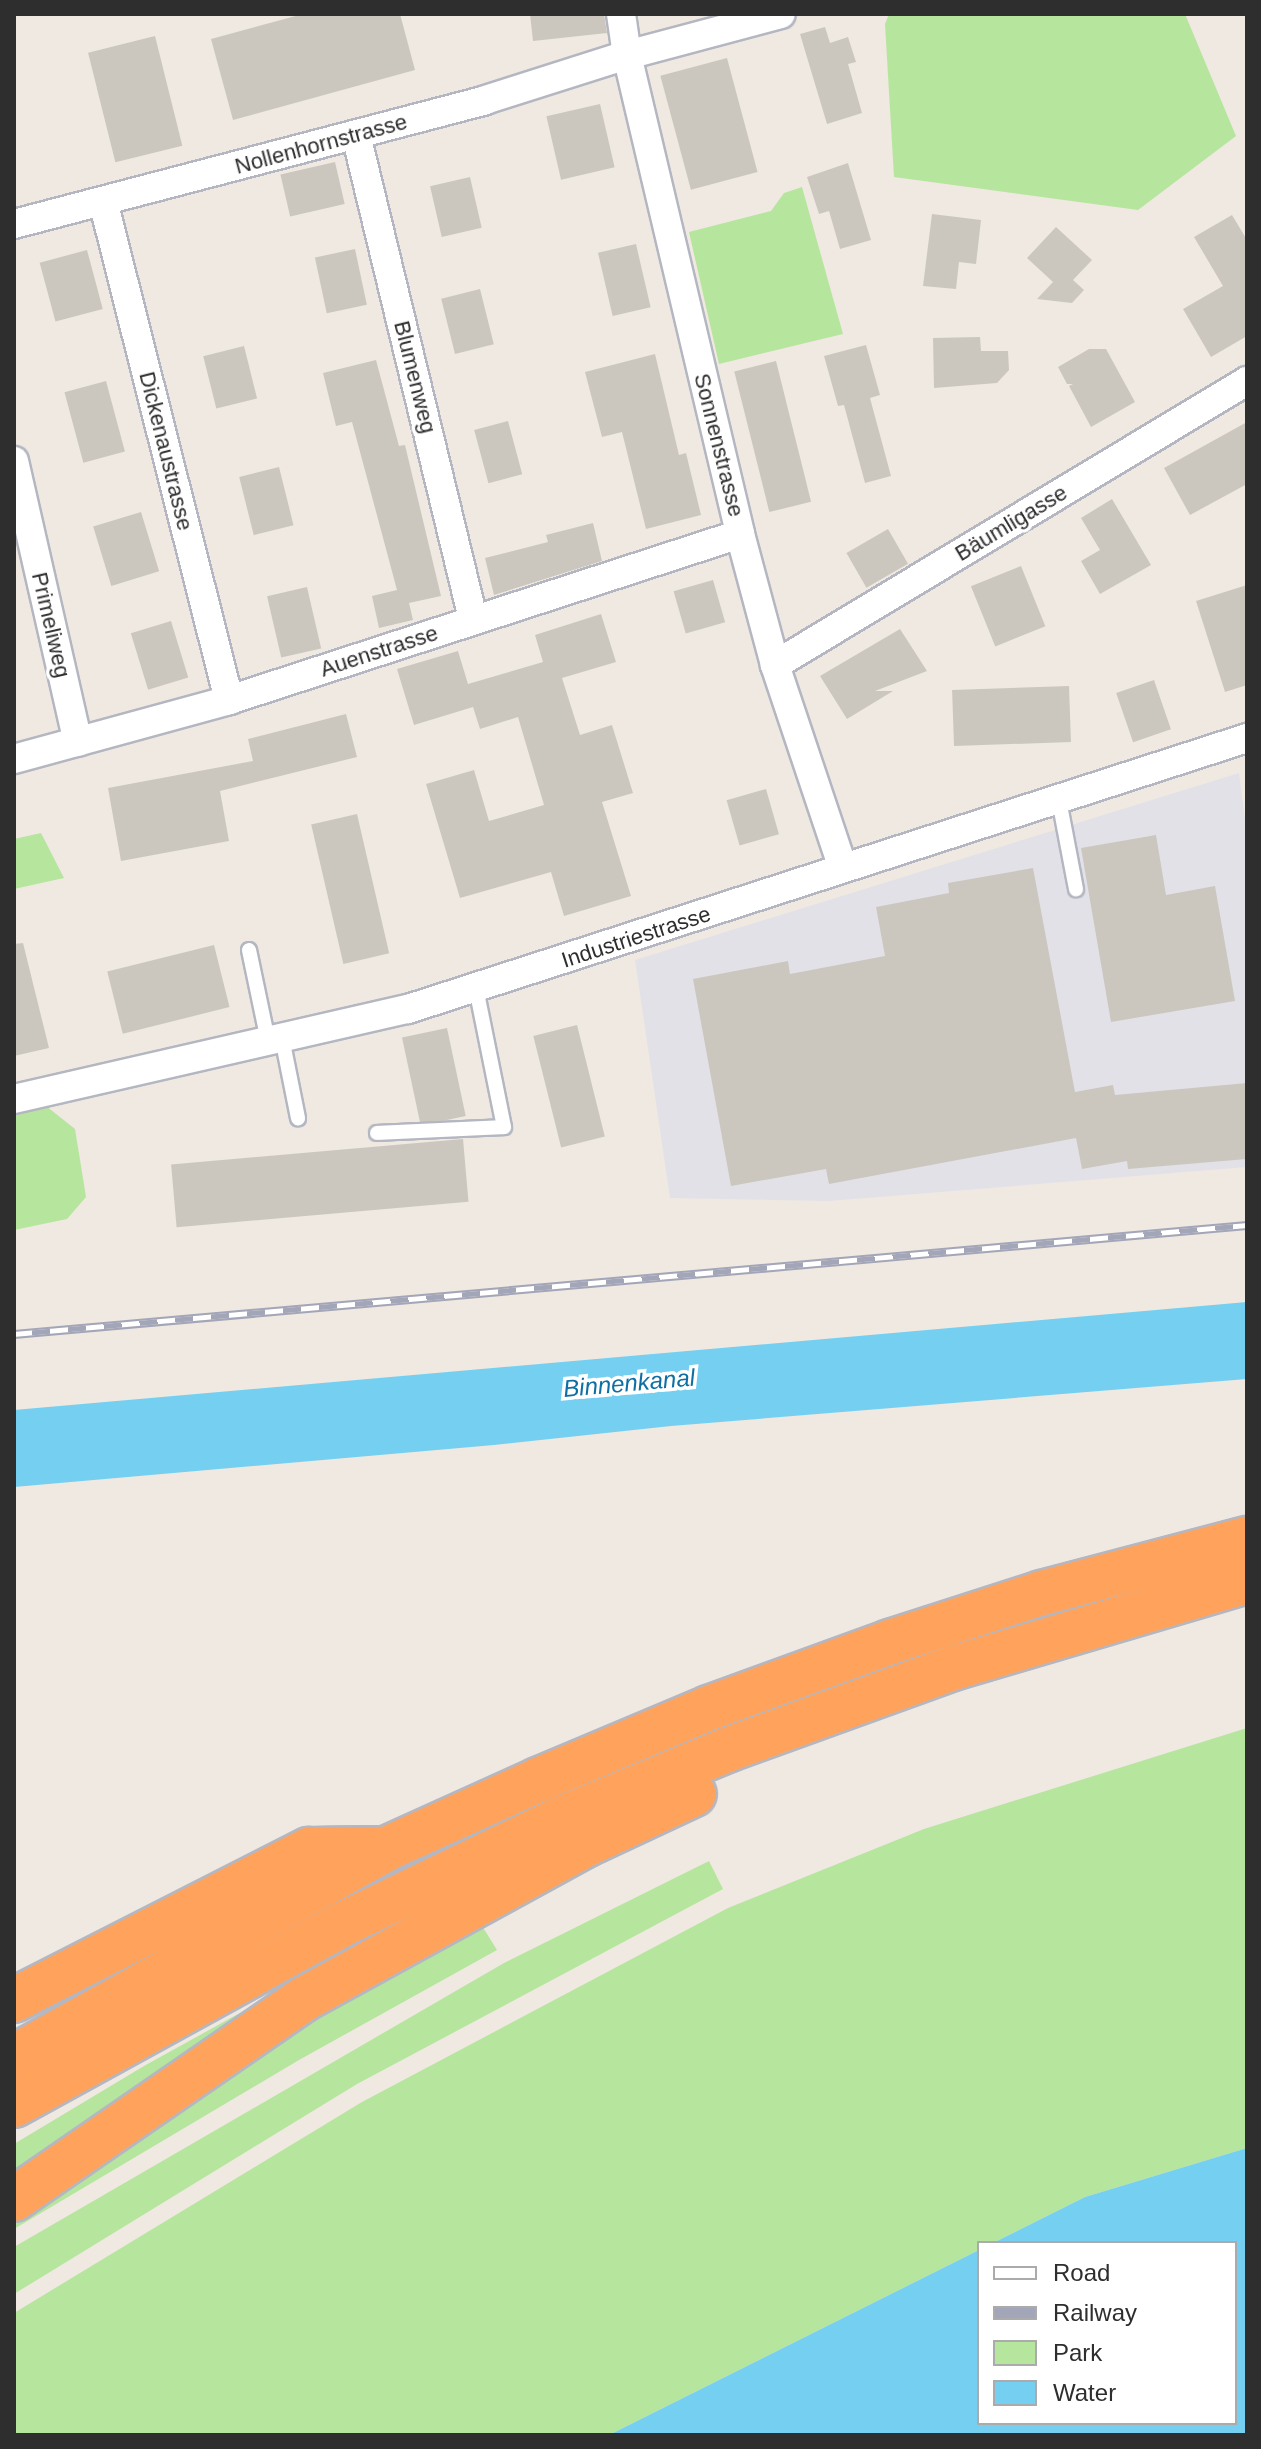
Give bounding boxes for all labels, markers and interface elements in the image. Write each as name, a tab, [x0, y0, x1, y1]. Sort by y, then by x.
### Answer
street label: Nollenhornstrasse	[232, 108, 410, 180]
street label: Blumenweg	[388, 318, 442, 436]
street label: Dickenaustrasse	[134, 369, 198, 533]
street label: Sonnenstrasse	[688, 371, 750, 519]
street label: Bäumligasse	[950, 479, 1072, 567]
street label: Primeliweg	[26, 570, 76, 680]
street label: Auenstrasse	[317, 620, 441, 682]
street label: Industriestrasse	[558, 900, 714, 974]
water label: Binnenkanal	[562, 1363, 696, 1403]
legend	[977, 2241, 1237, 2425]
text: Road	[1053, 2259, 1110, 2286]
text: Railway	[1053, 2299, 1137, 2326]
text: Park	[1053, 2339, 1102, 2366]
text: Water	[1053, 2379, 1116, 2406]

